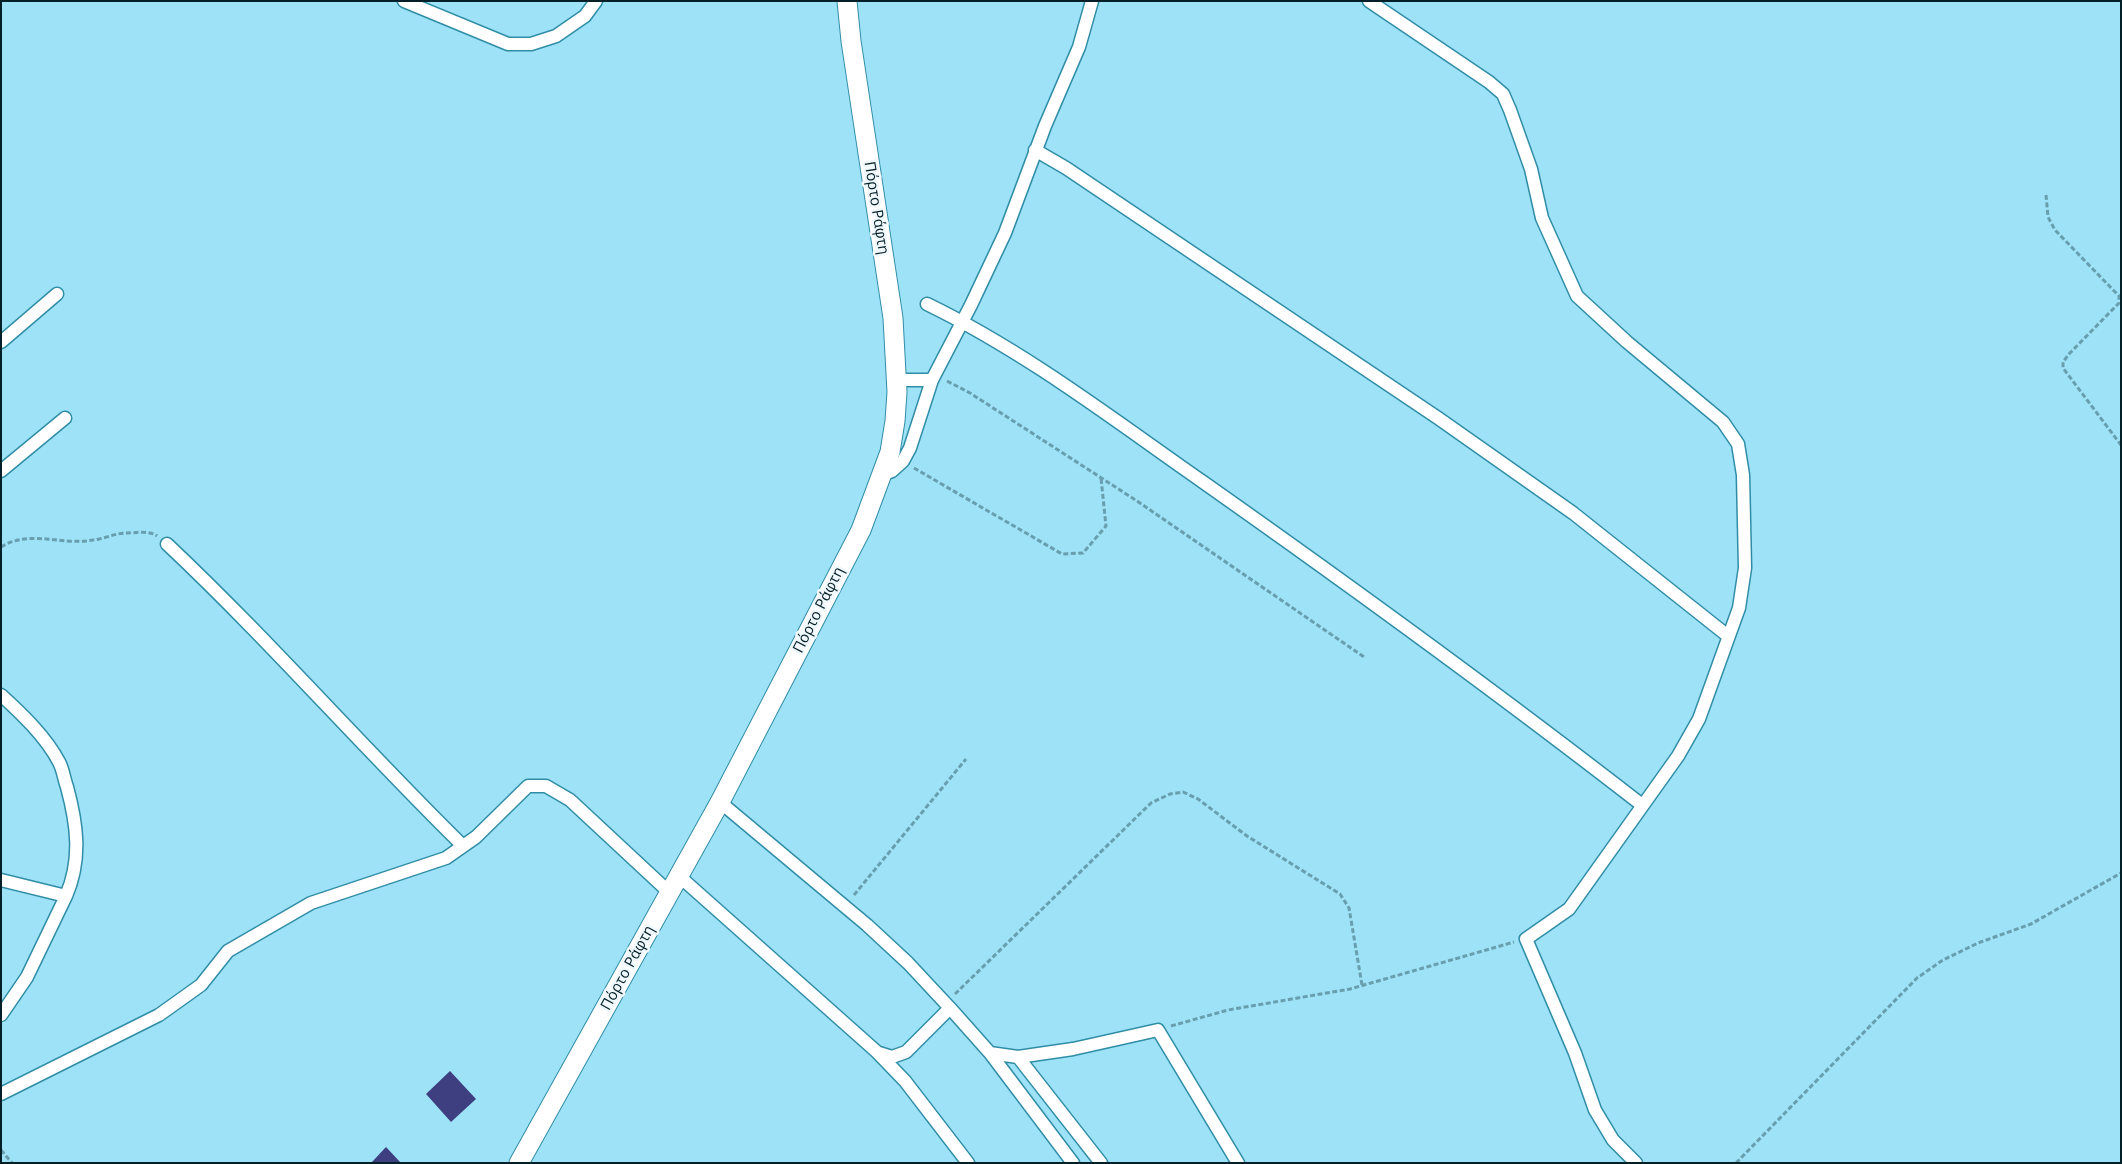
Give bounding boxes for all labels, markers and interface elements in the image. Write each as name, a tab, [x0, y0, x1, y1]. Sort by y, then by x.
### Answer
street label: Πόρτο Ράφτη	[860, 160, 892, 256]
street label: Πόρτο Ράφτη	[790, 564, 848, 656]
street label: Πόρτο Ράφτη	[597, 922, 659, 1014]

